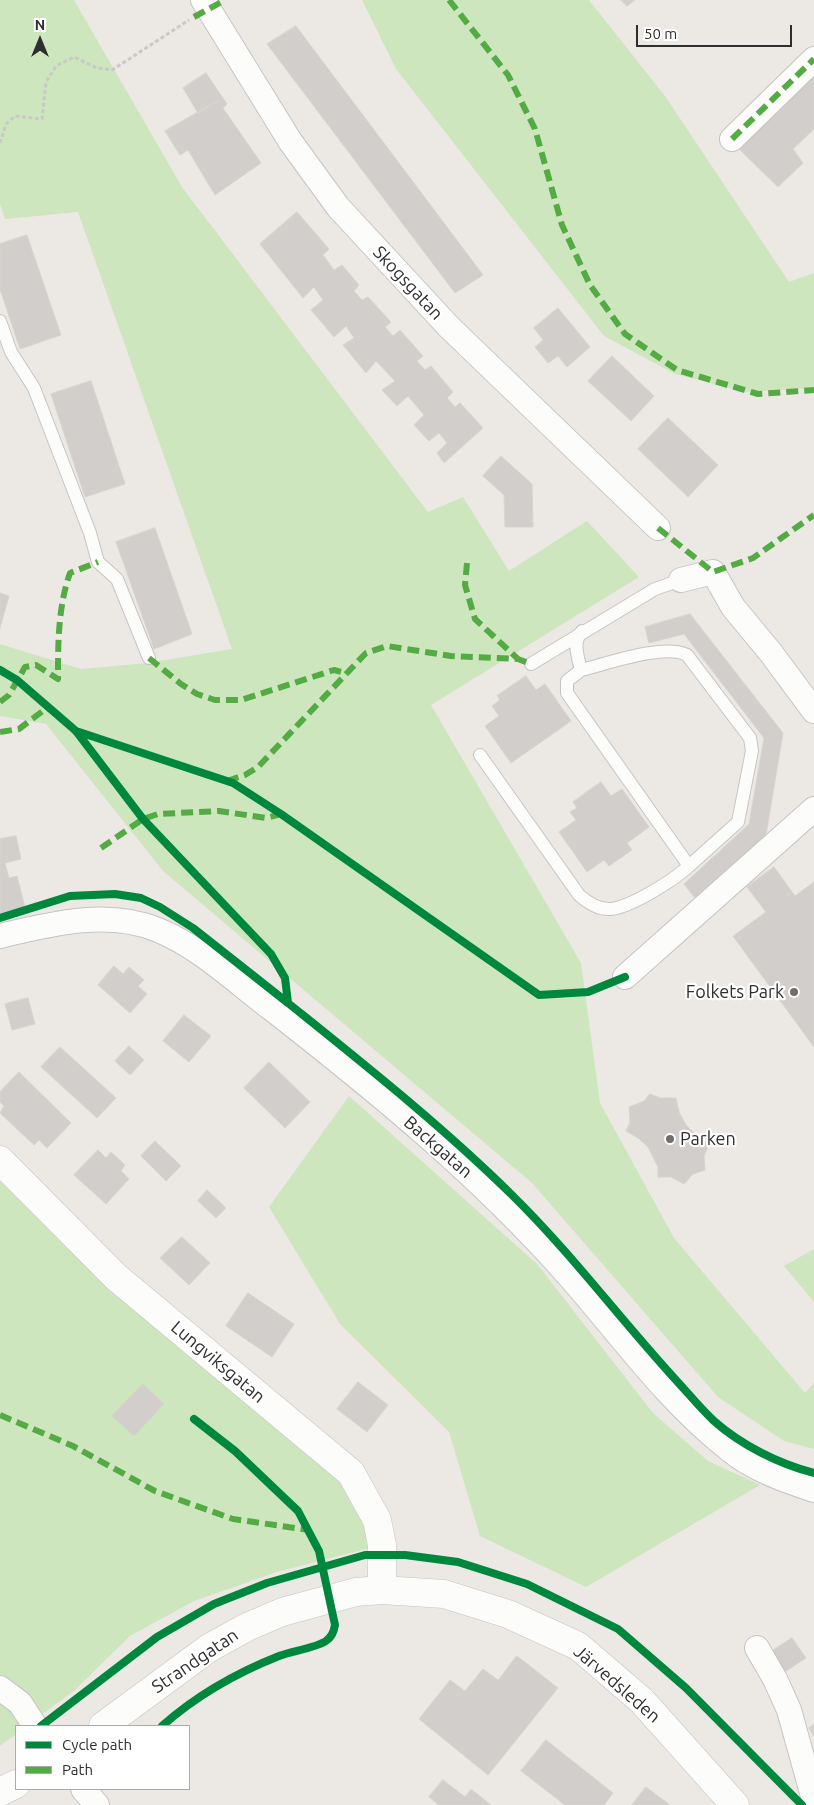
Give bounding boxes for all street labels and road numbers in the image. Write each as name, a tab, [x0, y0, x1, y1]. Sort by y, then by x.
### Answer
street label: Skogsgatan	[368, 242, 448, 324]
street label: Backgatan	[399, 1111, 477, 1183]
street label: Lungviksgatan	[167, 1316, 269, 1408]
street label: Strandgatan	[148, 1624, 242, 1698]
street label: Järvedsleden	[569, 1641, 665, 1727]

